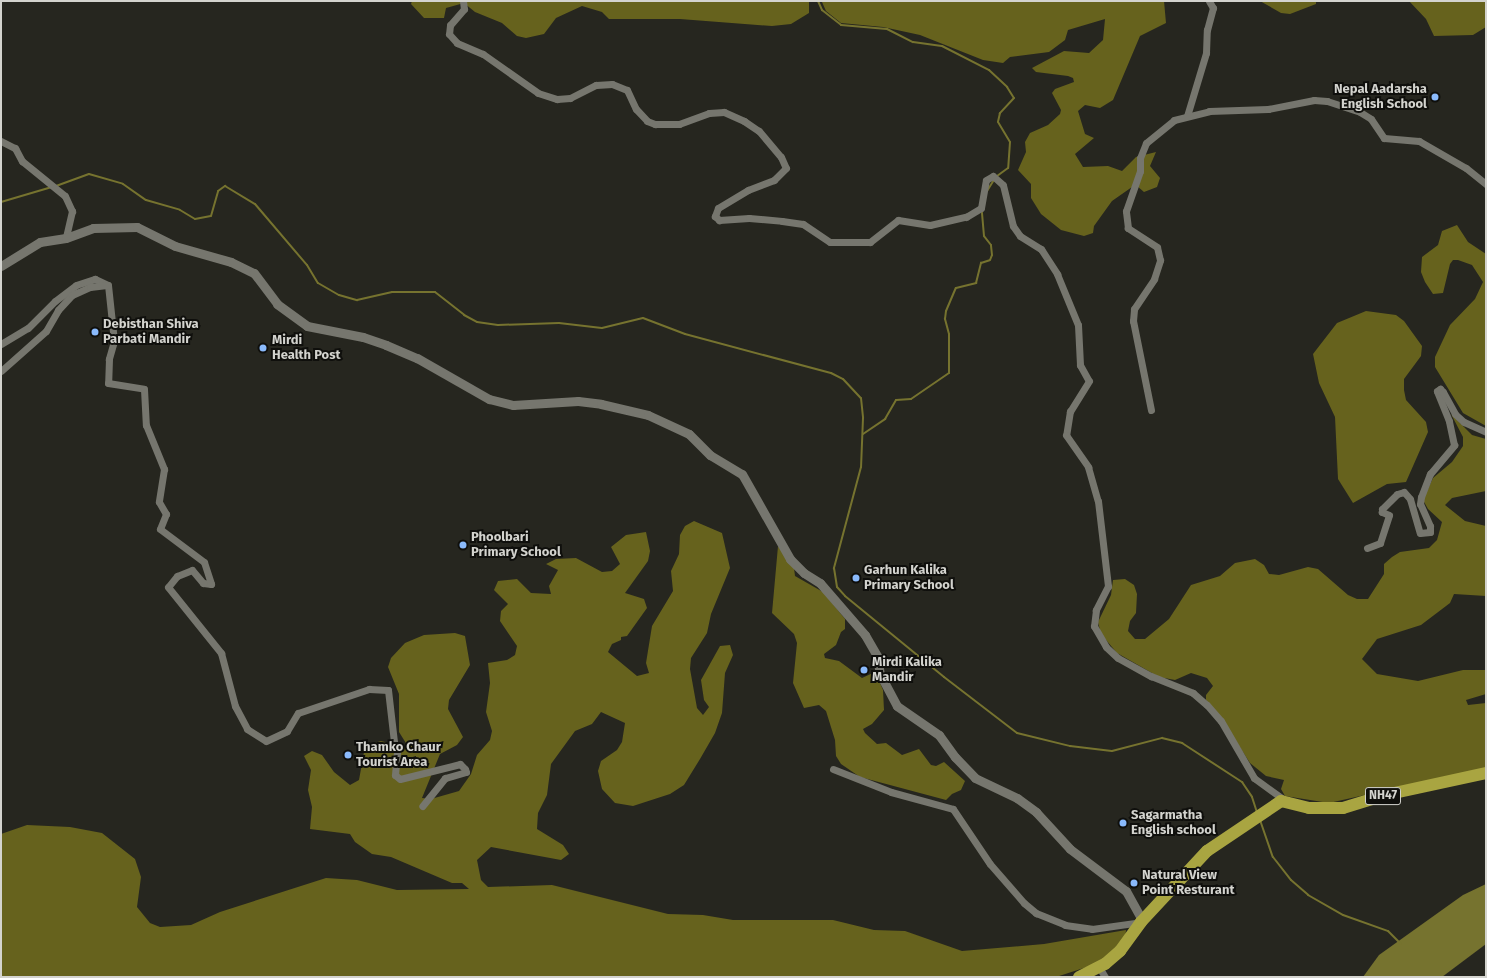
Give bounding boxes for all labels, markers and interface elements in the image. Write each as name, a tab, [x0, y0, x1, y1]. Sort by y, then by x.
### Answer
place label: Nepal Aadarsha English School	[1334, 82, 1427, 113]
marker: Nepal Aadarsha English School	[1430, 92, 1440, 102]
place label: Debisthan Shiva Parbati Mandir	[103, 317, 199, 348]
marker: Debisthan Shiva Parbati Mandir	[90, 327, 100, 337]
place label: Mirdi Health Post	[272, 333, 340, 364]
marker: Mirdi Health Post	[257, 342, 269, 354]
place label: Phoolbari Primary School	[471, 530, 561, 561]
marker: Phoolbari Primary School	[458, 540, 468, 550]
place label: Garhun Kalika Primary School	[864, 563, 954, 594]
marker: Garhun Kalika Primary School	[851, 573, 861, 583]
place label: Mirdi Kalika Mandir	[872, 655, 942, 686]
marker: Mirdi Kalika Mandir	[859, 665, 869, 675]
place label: Thamko Chaur Tourist Area	[356, 740, 441, 771]
marker: Thamko Chaur Tourist Area	[343, 750, 353, 760]
road number: NH47	[1364, 786, 1402, 806]
place label: Sagarmatha English school	[1131, 808, 1216, 839]
marker: Sagarmatha English school	[1118, 818, 1128, 828]
place label: Natural View Point Resturant	[1142, 868, 1234, 899]
marker: Natural View Point Resturant	[1129, 878, 1139, 888]

